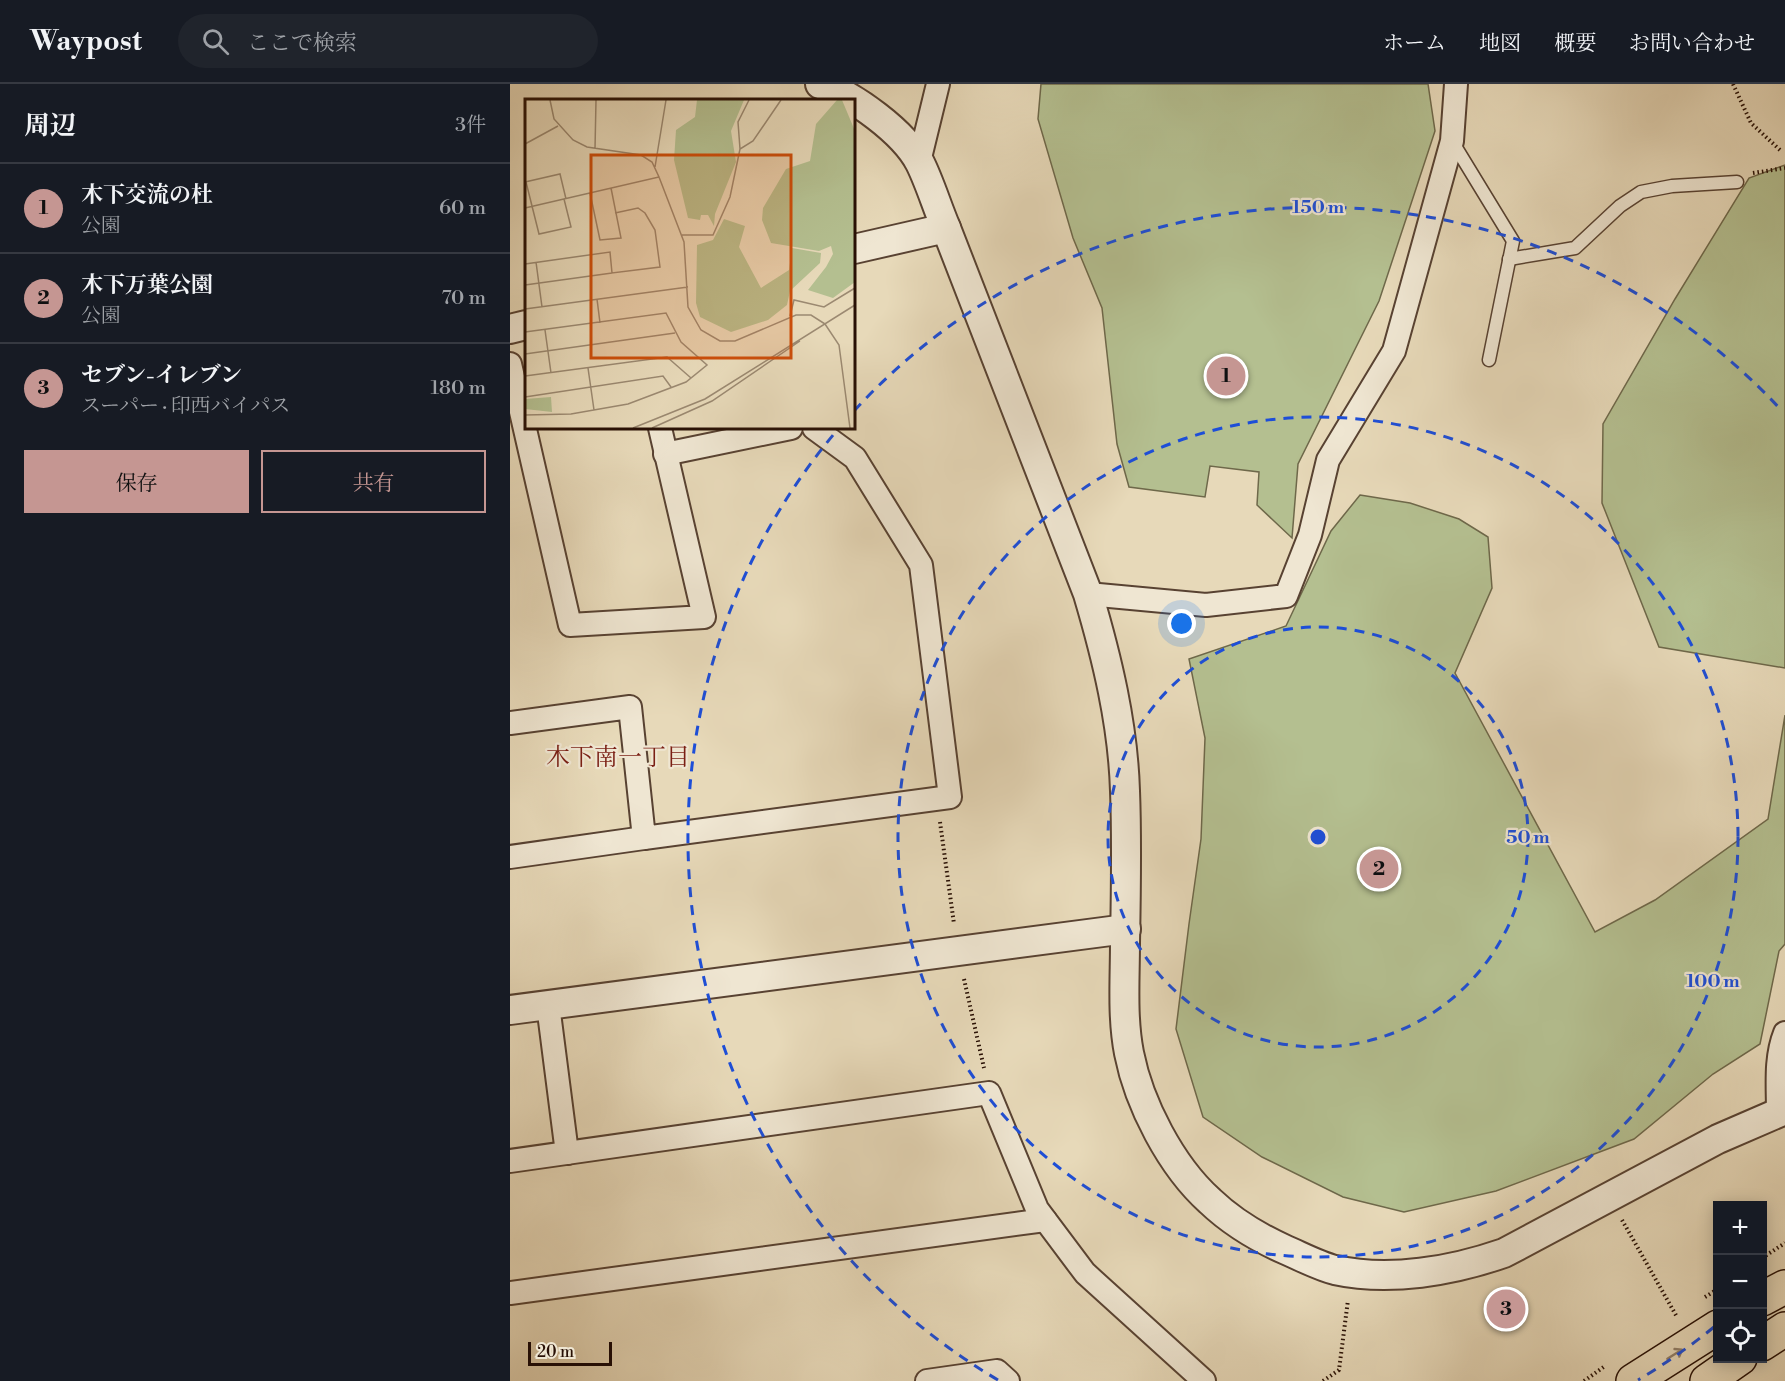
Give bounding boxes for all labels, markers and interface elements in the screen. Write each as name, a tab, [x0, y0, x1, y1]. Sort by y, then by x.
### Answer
search box	[178, 14, 598, 68]
text: Waypost	[30, 24, 142, 59]
icon: search	[199, 25, 232, 58]
text: ここで検索	[247, 30, 357, 57]
text: ホーム	[1383, 31, 1446, 57]
text: 地図	[1479, 31, 1521, 57]
text: 概要	[1554, 31, 1596, 57]
text: お問い合わせ	[1629, 31, 1755, 57]
inset map	[525, 99, 855, 429]
text: 周辺	[24, 110, 76, 142]
text: 3件	[455, 113, 486, 138]
text: 木下交流の杜	[81, 182, 213, 209]
text: 1	[39, 196, 48, 221]
text: 60 m	[439, 196, 486, 221]
text: 150 m	[1292, 196, 1345, 219]
text: 公園	[81, 214, 121, 239]
text: 木下万葉公園	[81, 272, 213, 299]
text: 2	[37, 286, 50, 311]
text: 70 m	[442, 286, 486, 311]
text: 公園	[81, 304, 121, 329]
pin: 1	[1206, 354, 1246, 398]
text: セブン-イレブン	[81, 362, 242, 389]
text: 3	[37, 376, 50, 401]
text: 180 m	[431, 376, 486, 401]
text: スーパー · 印西バイパス	[81, 394, 290, 419]
button: 保存	[24, 450, 249, 513]
button: 共有	[261, 450, 486, 513]
your location	[1167, 609, 1196, 638]
district label: 木下南一丁目	[546, 743, 690, 773]
text: 50 m	[1506, 826, 1550, 849]
centre of rings	[1308, 827, 1328, 847]
pin: 2	[1360, 846, 1398, 892]
text: 100 m	[1686, 970, 1740, 993]
map controls	[1713, 1201, 1767, 1363]
button: +	[1713, 1201, 1767, 1255]
button: −	[1713, 1255, 1767, 1309]
pin: 3	[1486, 1286, 1526, 1332]
button: locate	[1713, 1309, 1767, 1363]
scale bar	[528, 1339, 612, 1366]
text: 20 m	[537, 1342, 574, 1362]
one-way arrow	[1666, 1347, 1683, 1359]

